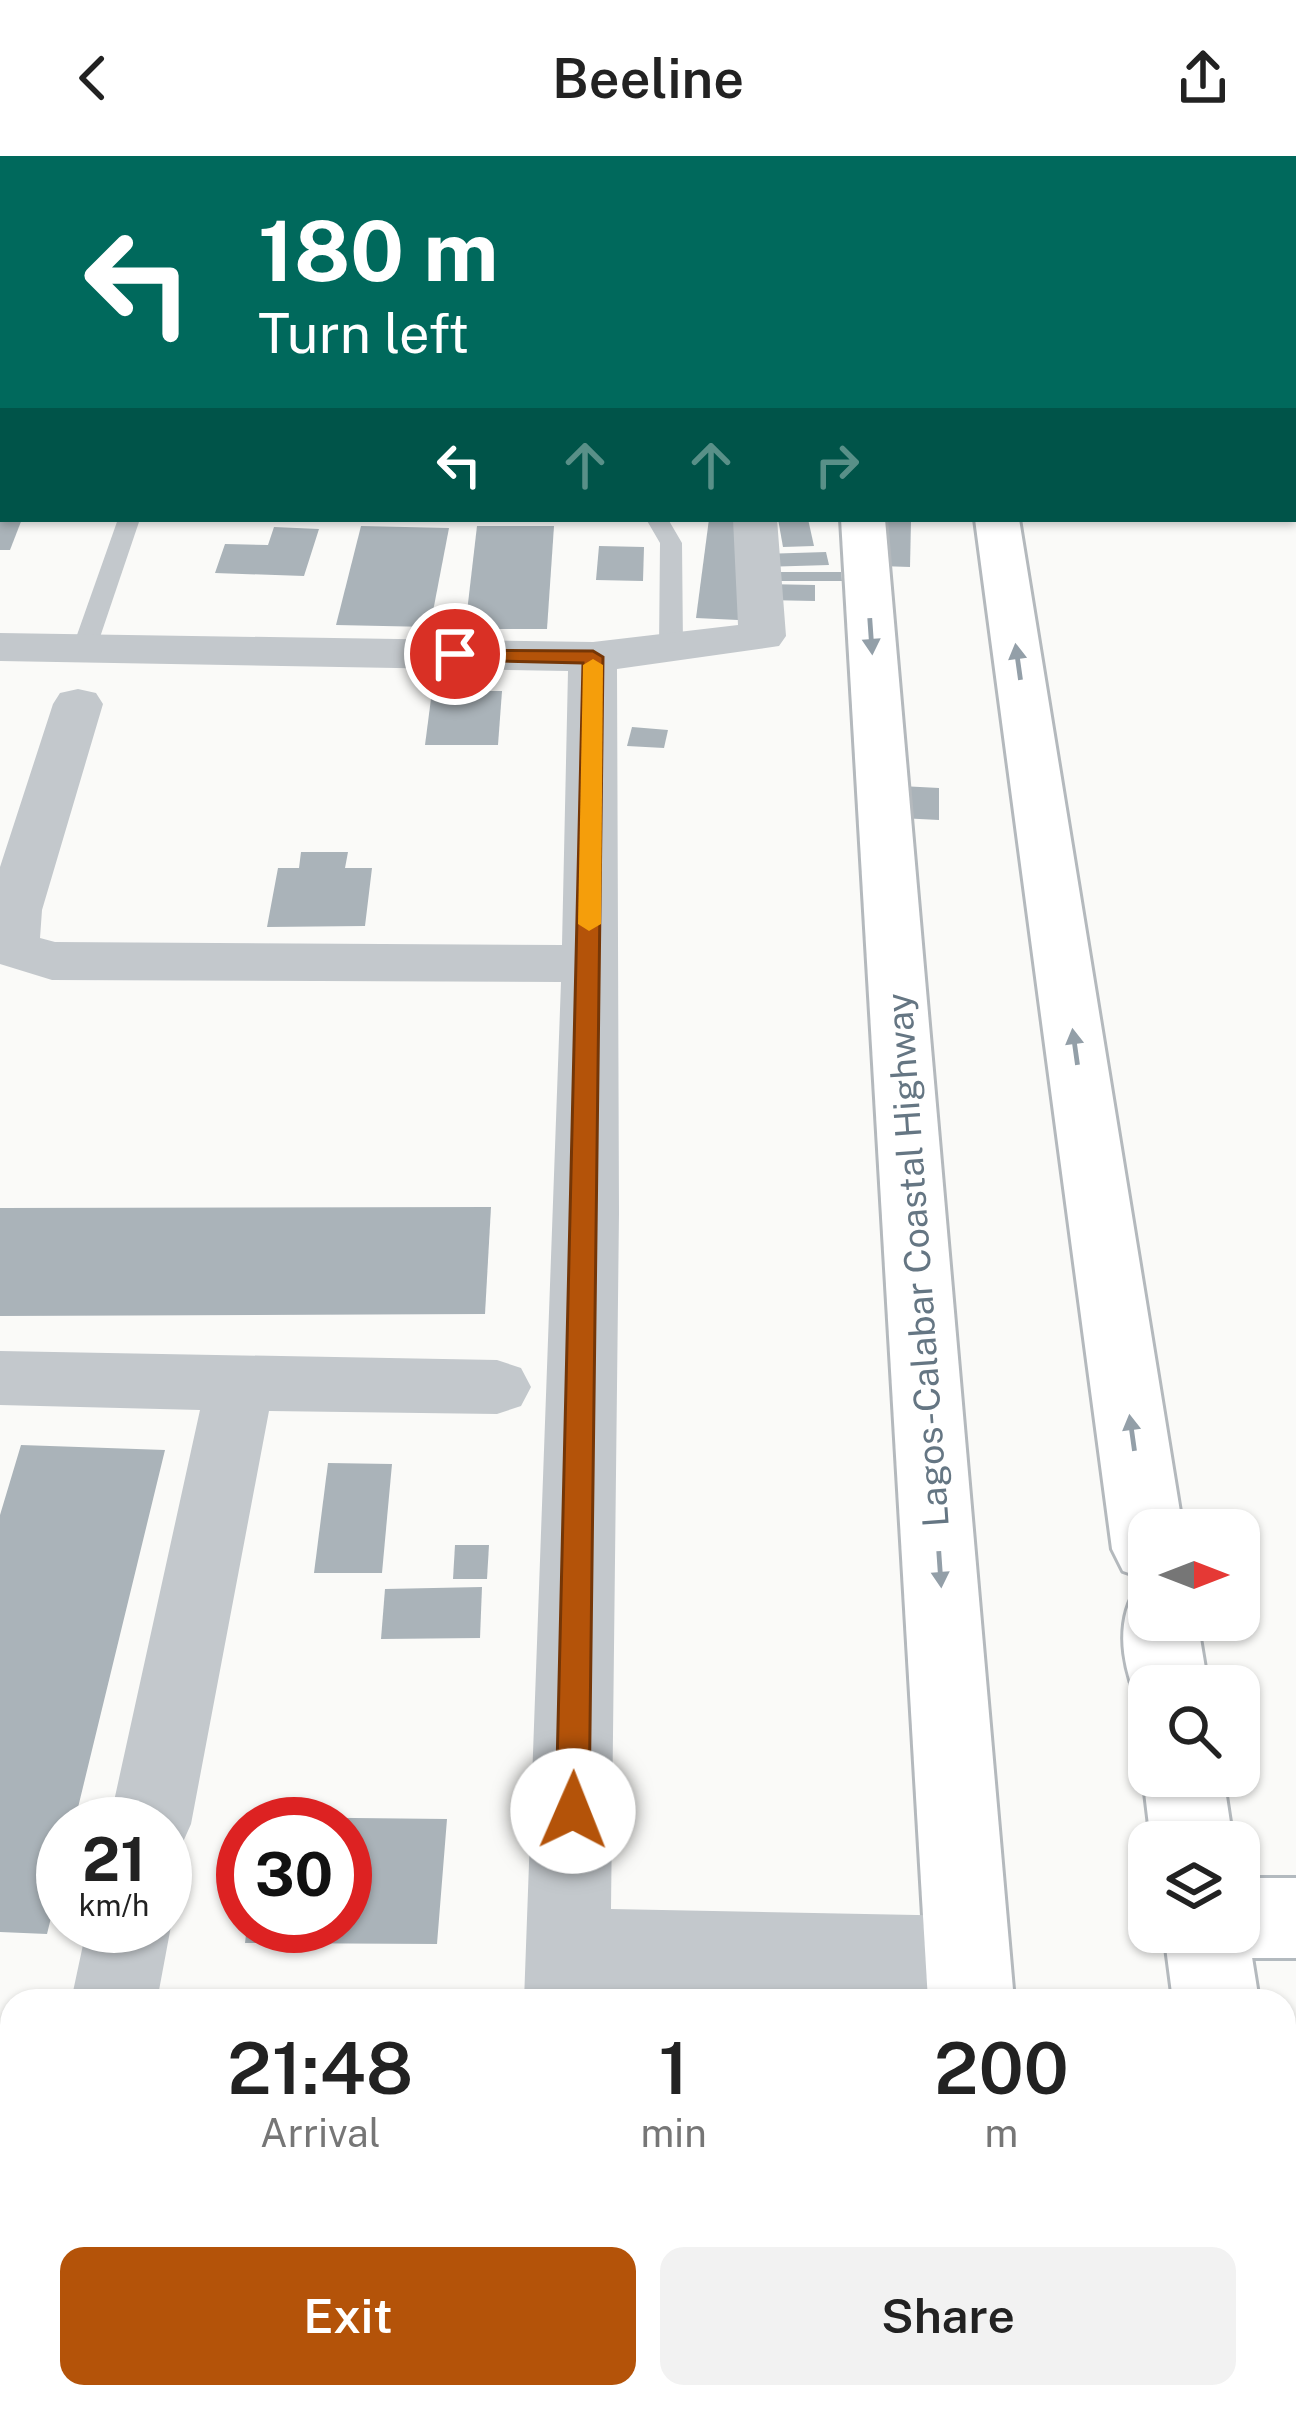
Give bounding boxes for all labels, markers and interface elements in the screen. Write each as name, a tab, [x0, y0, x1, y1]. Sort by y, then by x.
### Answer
icon: back	[60, 45, 126, 111]
icon: share	[1170, 45, 1236, 111]
text: Beeline	[552, 47, 744, 110]
text: 180 m	[258, 201, 498, 300]
icon: left	[60, 204, 216, 360]
text: Turn left	[258, 302, 469, 365]
icon: left	[426, 432, 492, 498]
icon: ahead	[552, 432, 618, 498]
icon: ahead	[678, 432, 744, 498]
icon: right	[804, 432, 870, 498]
pin	[404, 603, 506, 705]
one-way arrow	[862, 618, 881, 655]
icon: arrive	[422, 621, 488, 687]
one-way arrow	[1008, 642, 1027, 680]
street label: Lagos-Calabar Coastal Highway	[877, 991, 957, 1529]
one-way arrow	[1065, 1028, 1084, 1066]
one-way arrow	[1122, 1414, 1141, 1451]
north arrow	[1128, 1509, 1260, 1641]
map controls	[1128, 1509, 1260, 1953]
one-way arrow	[930, 1551, 949, 1588]
button: search	[1128, 1665, 1260, 1797]
position arrow	[510, 1748, 636, 1874]
speed limit sign: 30	[216, 1797, 372, 1953]
button: layers	[1128, 1821, 1260, 1953]
text: 21	[82, 1824, 146, 1895]
text: km/h	[79, 1887, 149, 1923]
text: 21:48	[227, 2026, 413, 2110]
text: 1	[659, 2026, 689, 2110]
text: 200	[934, 2026, 1069, 2110]
text: Arrival	[260, 2110, 381, 2156]
text: min	[641, 2110, 707, 2156]
text: m	[984, 2110, 1018, 2156]
button: Exit	[60, 2247, 636, 2385]
button: Share	[660, 2247, 1236, 2385]

